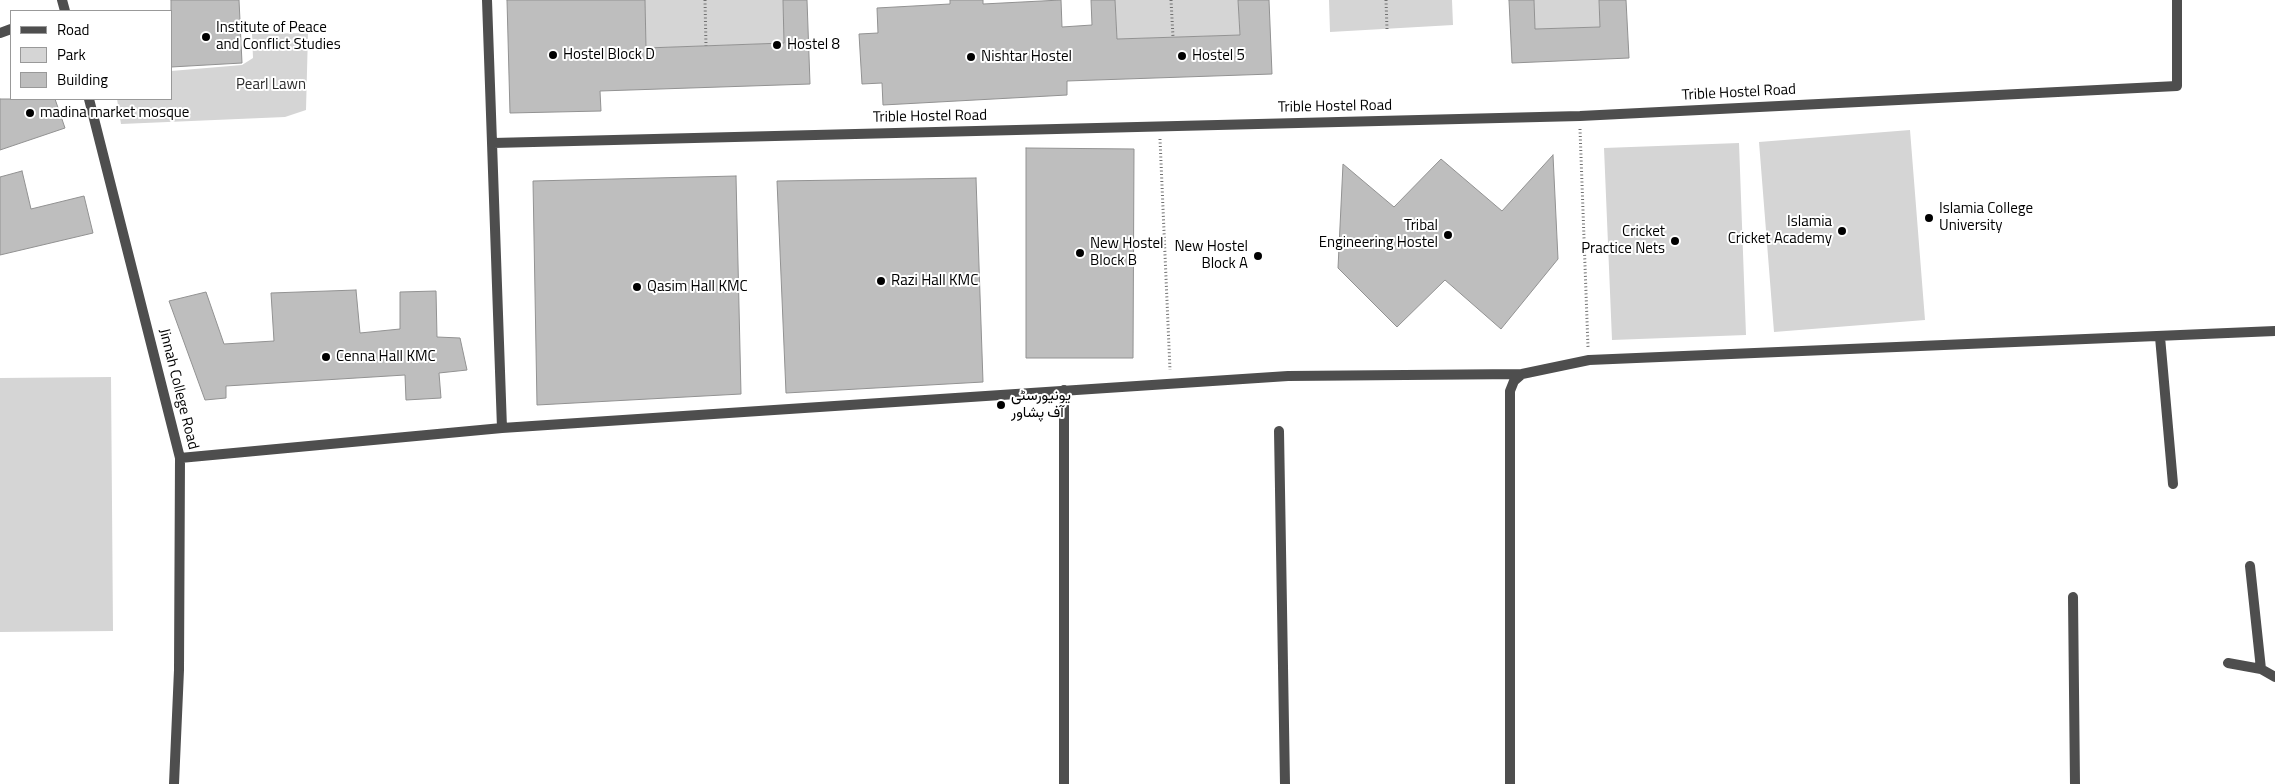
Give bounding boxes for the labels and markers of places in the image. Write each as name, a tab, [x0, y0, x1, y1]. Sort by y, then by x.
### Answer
place label: Institute of Peace and Conflict Studies	[216, 19, 341, 54]
marker: Institute of Peace and Conflict Studies	[200, 31, 212, 43]
place label: Hostel 8	[787, 36, 840, 54]
marker: Hostel 8	[771, 39, 783, 51]
place label: Hostel Block D	[563, 46, 655, 64]
place label: Hostel 5	[1192, 47, 1245, 65]
place label: Nishtar Hostel	[981, 48, 1072, 66]
marker: Hostel Block D	[547, 49, 559, 61]
marker: Hostel 5	[1176, 50, 1188, 62]
marker: Nishtar Hostel	[965, 51, 977, 63]
place label: madina market mosque	[40, 104, 189, 122]
marker: madina market mosque	[24, 107, 36, 119]
place label: Islamia College University	[1939, 200, 2033, 235]
marker: Islamia College University	[1923, 212, 1935, 224]
place label: Islamia Cricket Academy	[1728, 213, 1832, 248]
place label: Tribal Engineering Hostel	[1319, 217, 1438, 252]
place label: Cricket Practice Nets	[1581, 223, 1665, 258]
marker: Islamia Cricket Academy	[1836, 225, 1848, 237]
marker: Tribal Engineering Hostel	[1442, 229, 1454, 241]
place label: New Hostel Block B	[1090, 235, 1164, 270]
marker: Cricket Practice Nets	[1669, 235, 1681, 247]
place label: New Hostel Block A	[1174, 238, 1248, 273]
marker: New Hostel Block B	[1074, 247, 1086, 259]
marker: New Hostel Block A	[1252, 250, 1264, 262]
place label: Razi Hall KMC	[891, 272, 978, 290]
marker: Razi Hall KMC	[875, 275, 887, 287]
place label: Qasim Hall KMC	[647, 278, 748, 296]
marker: Qasim Hall KMC	[631, 281, 643, 293]
place label: Cenna Hall KMC	[336, 348, 436, 366]
marker: Cenna Hall KMC	[320, 351, 332, 363]
place label: یونیورسٹی آف پشاور	[1011, 387, 1071, 422]
marker: یونیورسٹی آف پشاور	[995, 399, 1007, 411]

